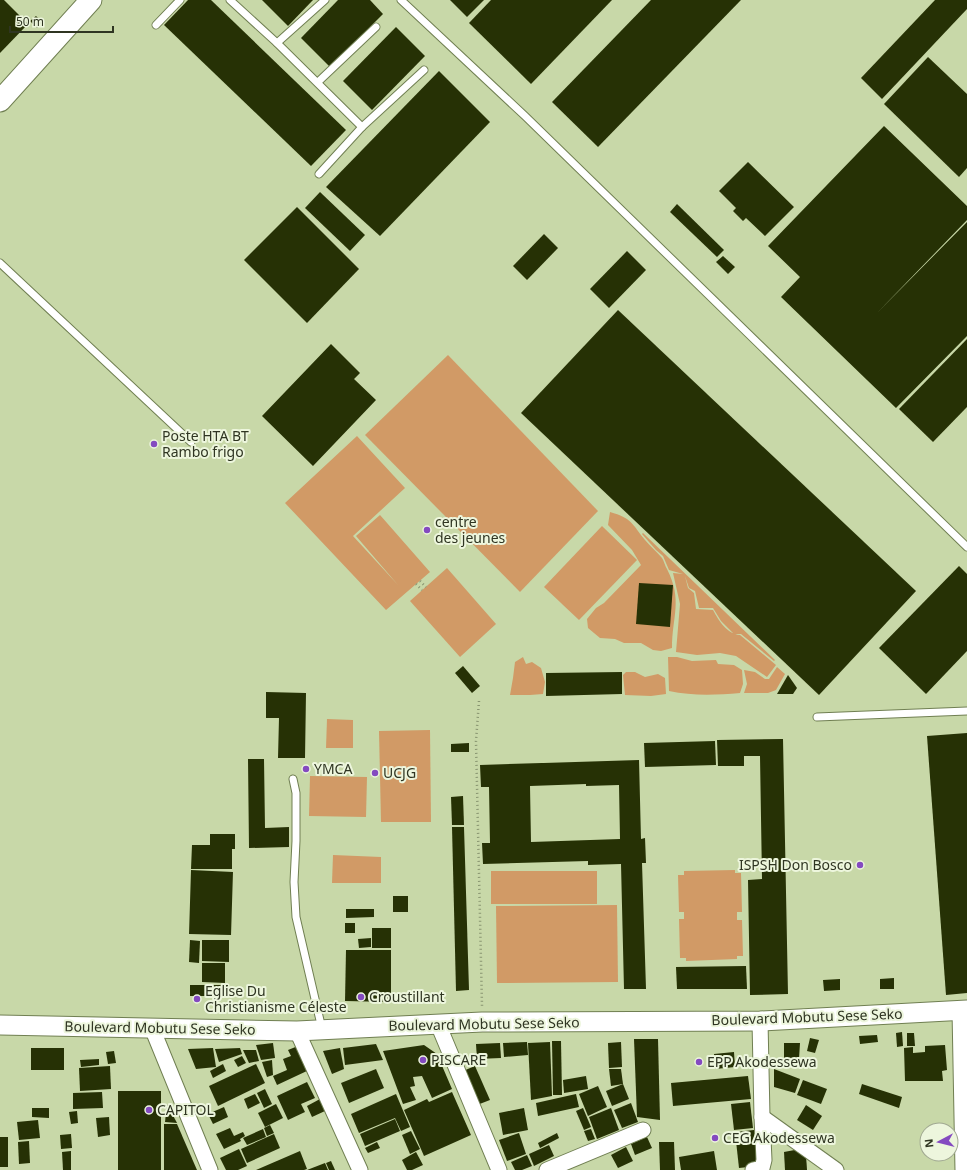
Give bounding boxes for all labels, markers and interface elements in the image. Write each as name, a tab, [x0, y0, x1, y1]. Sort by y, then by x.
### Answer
scale bar	[10, 8, 113, 34]
text: 50 m	[16, 13, 44, 30]
place label: Poste HTA BT Rambo frigo	[162, 426, 249, 461]
marker: Poste HTA BT Rambo frigo	[149, 439, 159, 449]
place label: centre des jeunes	[435, 512, 506, 547]
marker: centre des jeunes	[422, 525, 432, 535]
place label: YMCA	[314, 759, 352, 778]
place label: UCJG	[383, 763, 416, 782]
marker: YMCA	[301, 764, 311, 774]
marker: UCJG	[370, 768, 380, 778]
place label: ISPSH Don Bosco	[739, 855, 852, 874]
marker: ISPSH Don Bosco	[855, 860, 865, 870]
place label: Eglise Du Christianisme Céleste	[205, 981, 347, 1016]
place label: Croustillant	[369, 987, 445, 1006]
marker: Croustillant	[356, 992, 366, 1002]
marker: Eglise Du Christianisme Céleste	[192, 994, 202, 1004]
street label: Boulevard Mobutu Sese Seko	[711, 1004, 903, 1029]
street label: Boulevard Mobutu Sese Seko	[388, 1012, 580, 1035]
street label: Boulevard Mobutu Sese Seko	[64, 1016, 256, 1039]
place label: PISCARE	[431, 1050, 486, 1069]
place label: EPP Akodessewa	[707, 1052, 817, 1071]
marker: PISCARE	[418, 1055, 428, 1065]
marker: EPP Akodessewa	[694, 1057, 704, 1067]
place label: CAPITOL	[157, 1100, 214, 1119]
marker: CAPITOL	[144, 1105, 154, 1115]
north arrow	[919, 1122, 959, 1162]
place label: CEG Akodessewa	[723, 1128, 835, 1147]
marker: CEG Akodessewa	[710, 1133, 720, 1143]
text: N	[921, 1138, 937, 1149]

